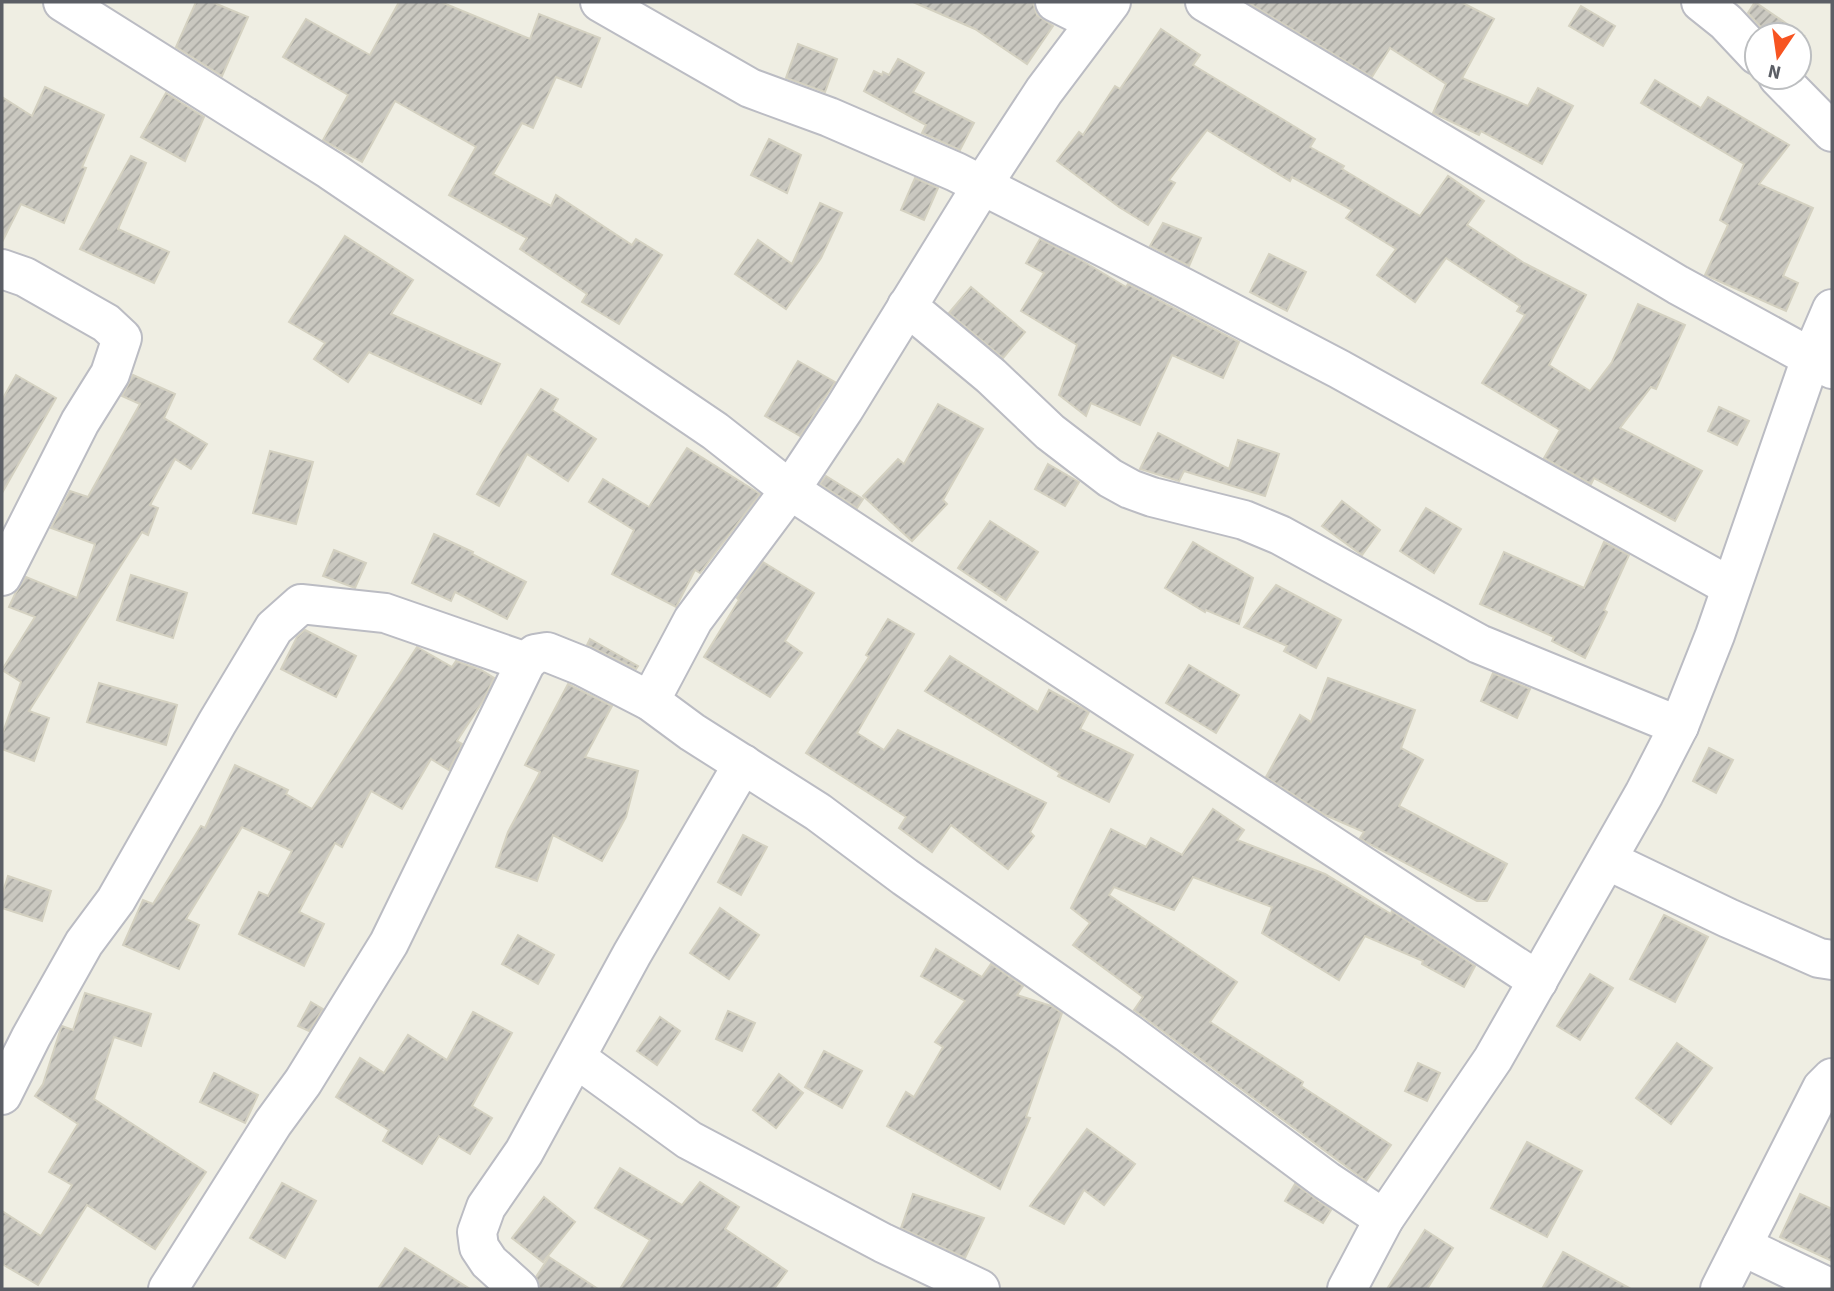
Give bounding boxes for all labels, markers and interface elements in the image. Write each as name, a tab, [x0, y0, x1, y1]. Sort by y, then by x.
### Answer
north arrow	[1743, 21, 1813, 91]
text: N	[1765, 57, 1784, 86]

